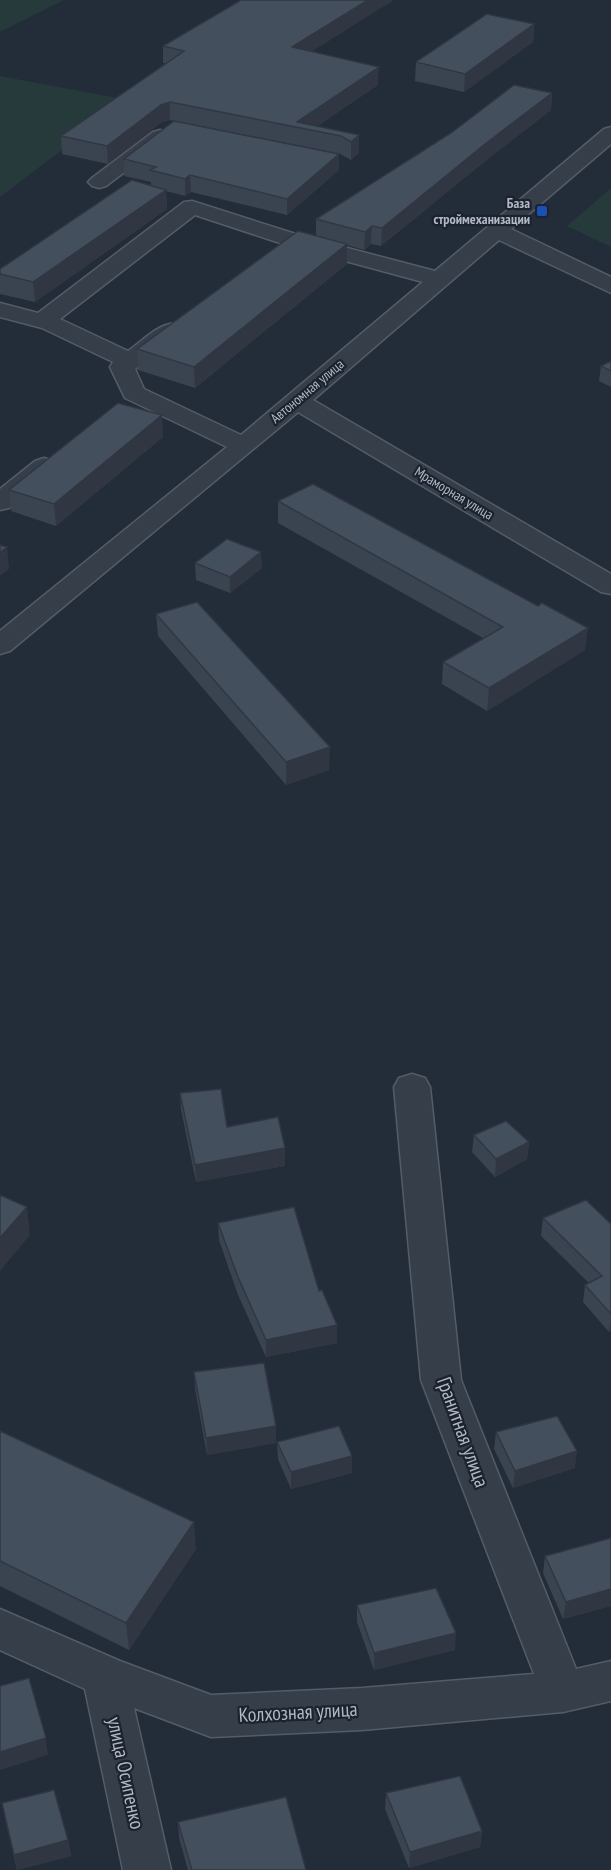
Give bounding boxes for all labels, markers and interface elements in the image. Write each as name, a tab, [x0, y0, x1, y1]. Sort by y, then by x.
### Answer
place label: База строймеханизации	[434, 194, 530, 228]
marker: База строймеханизации	[535, 204, 549, 218]
street label: Автономная улица	[266, 355, 348, 427]
street label: Мраморная улица	[411, 462, 497, 524]
street label: Гранитная улица	[431, 1373, 495, 1491]
street label: Колхозная улица	[238, 1696, 358, 1728]
street label: улица Осипенко	[101, 1715, 151, 1831]

